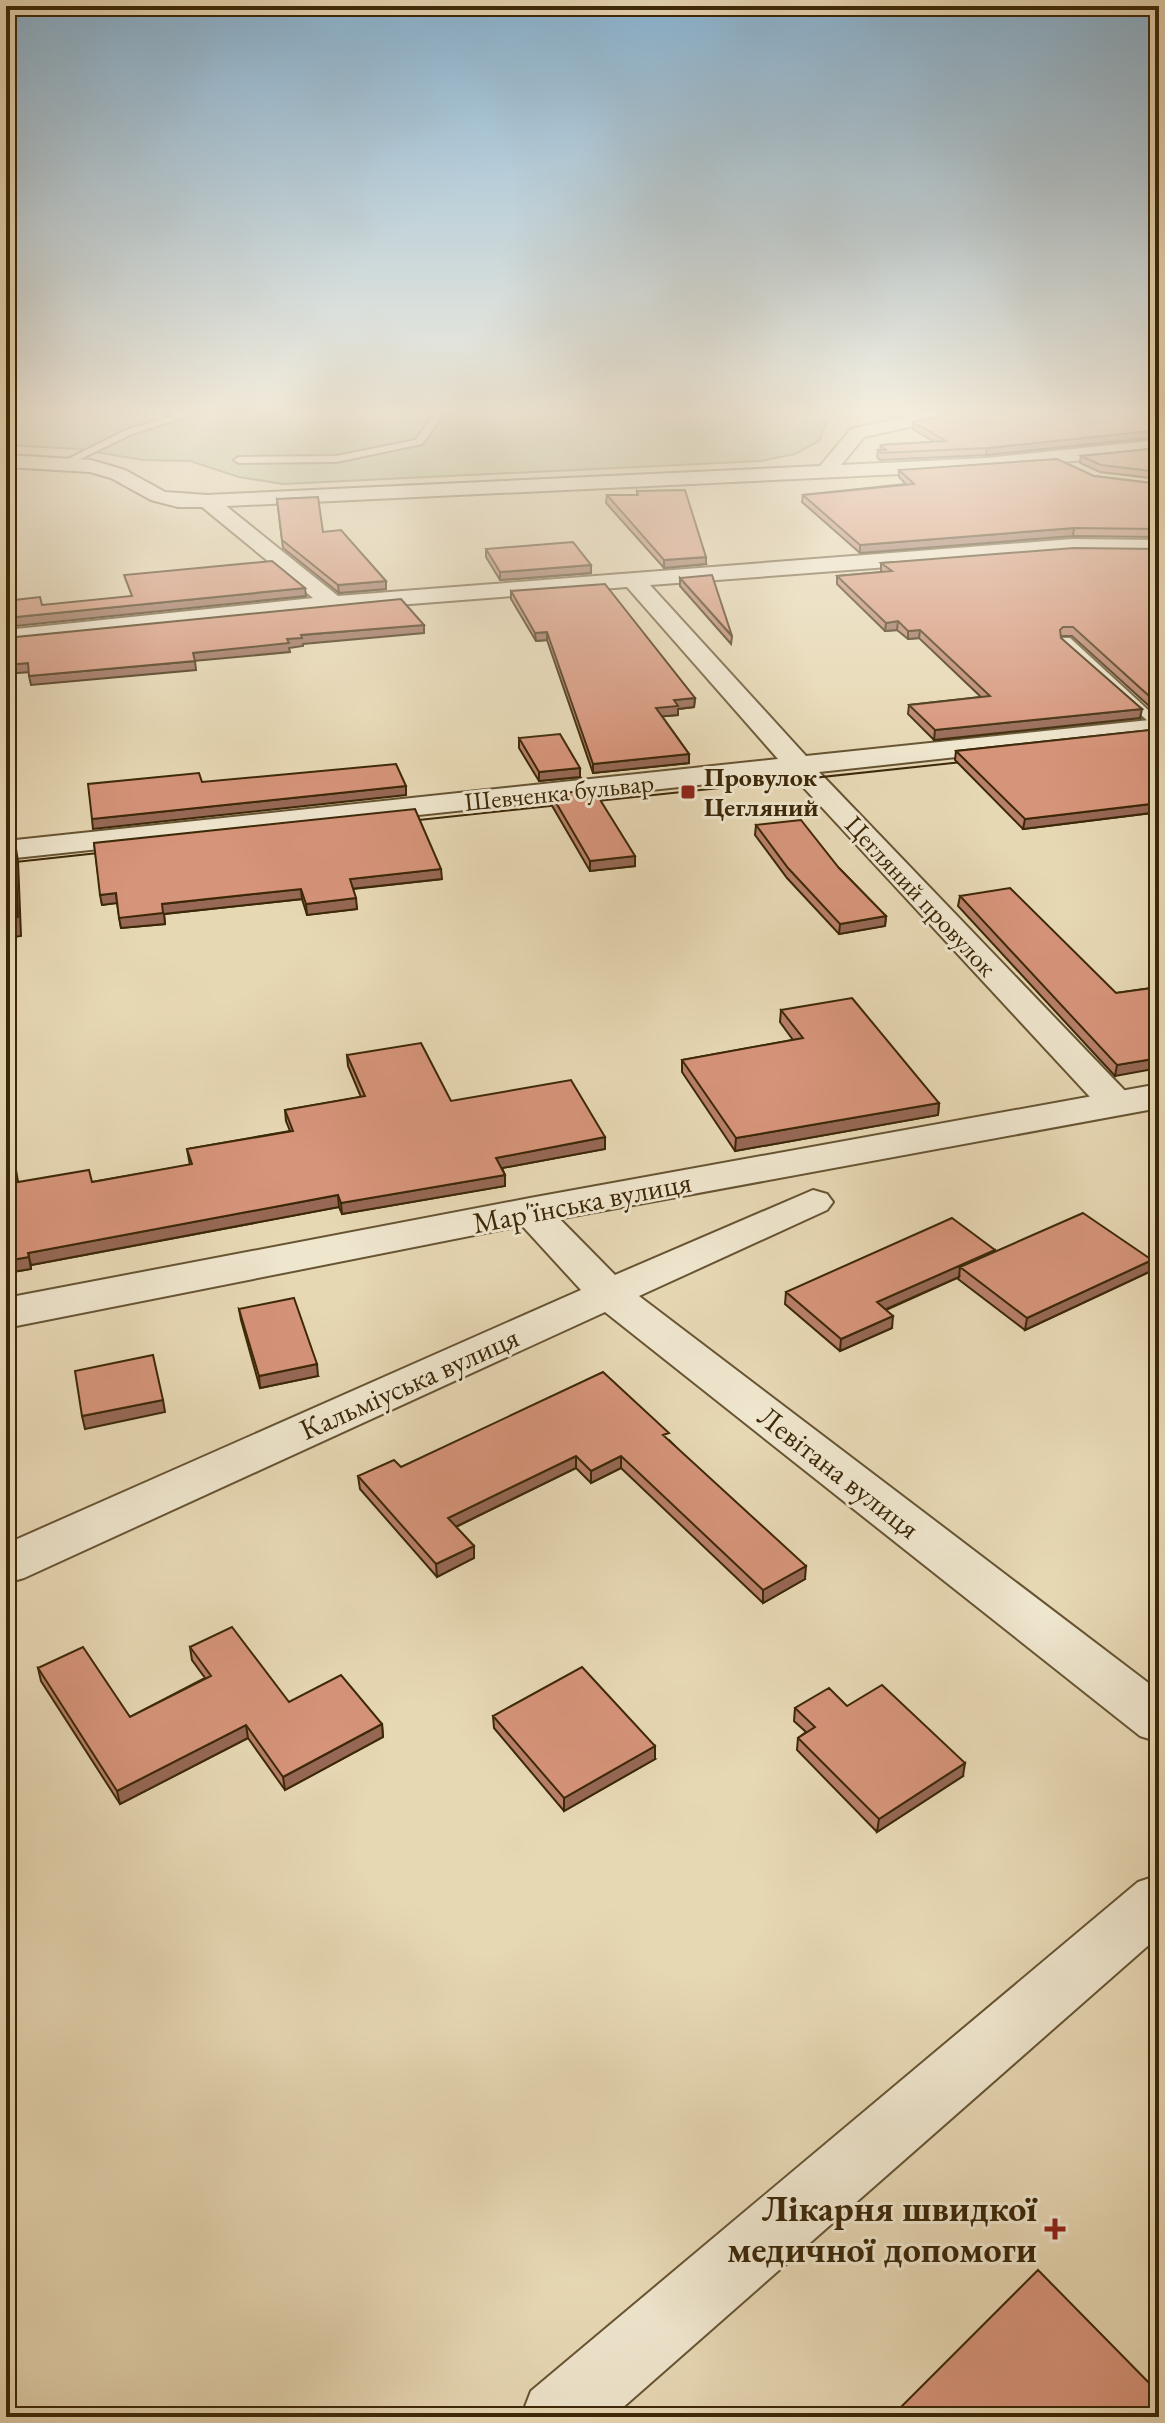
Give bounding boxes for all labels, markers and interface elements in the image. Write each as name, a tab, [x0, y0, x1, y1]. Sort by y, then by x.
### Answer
place label: Провулок Цегляний	[704, 760, 819, 824]
street label: Шевченка бульвар	[462, 765, 656, 819]
marker: Провулок Цегляний	[679, 783, 697, 801]
street label: Цегляний провулок	[838, 808, 1005, 984]
street label: Мар'їнська вулиця	[469, 1162, 695, 1242]
street label: Кальміуська вулиця	[293, 1317, 525, 1449]
street label: Левітана вулиця	[750, 1397, 928, 1547]
place label: Лікарня швидкої медичної допомоги	[727, 2185, 1038, 2273]
marker: Лікарня швидкої медичної допомоги	[1044, 2218, 1066, 2240]

